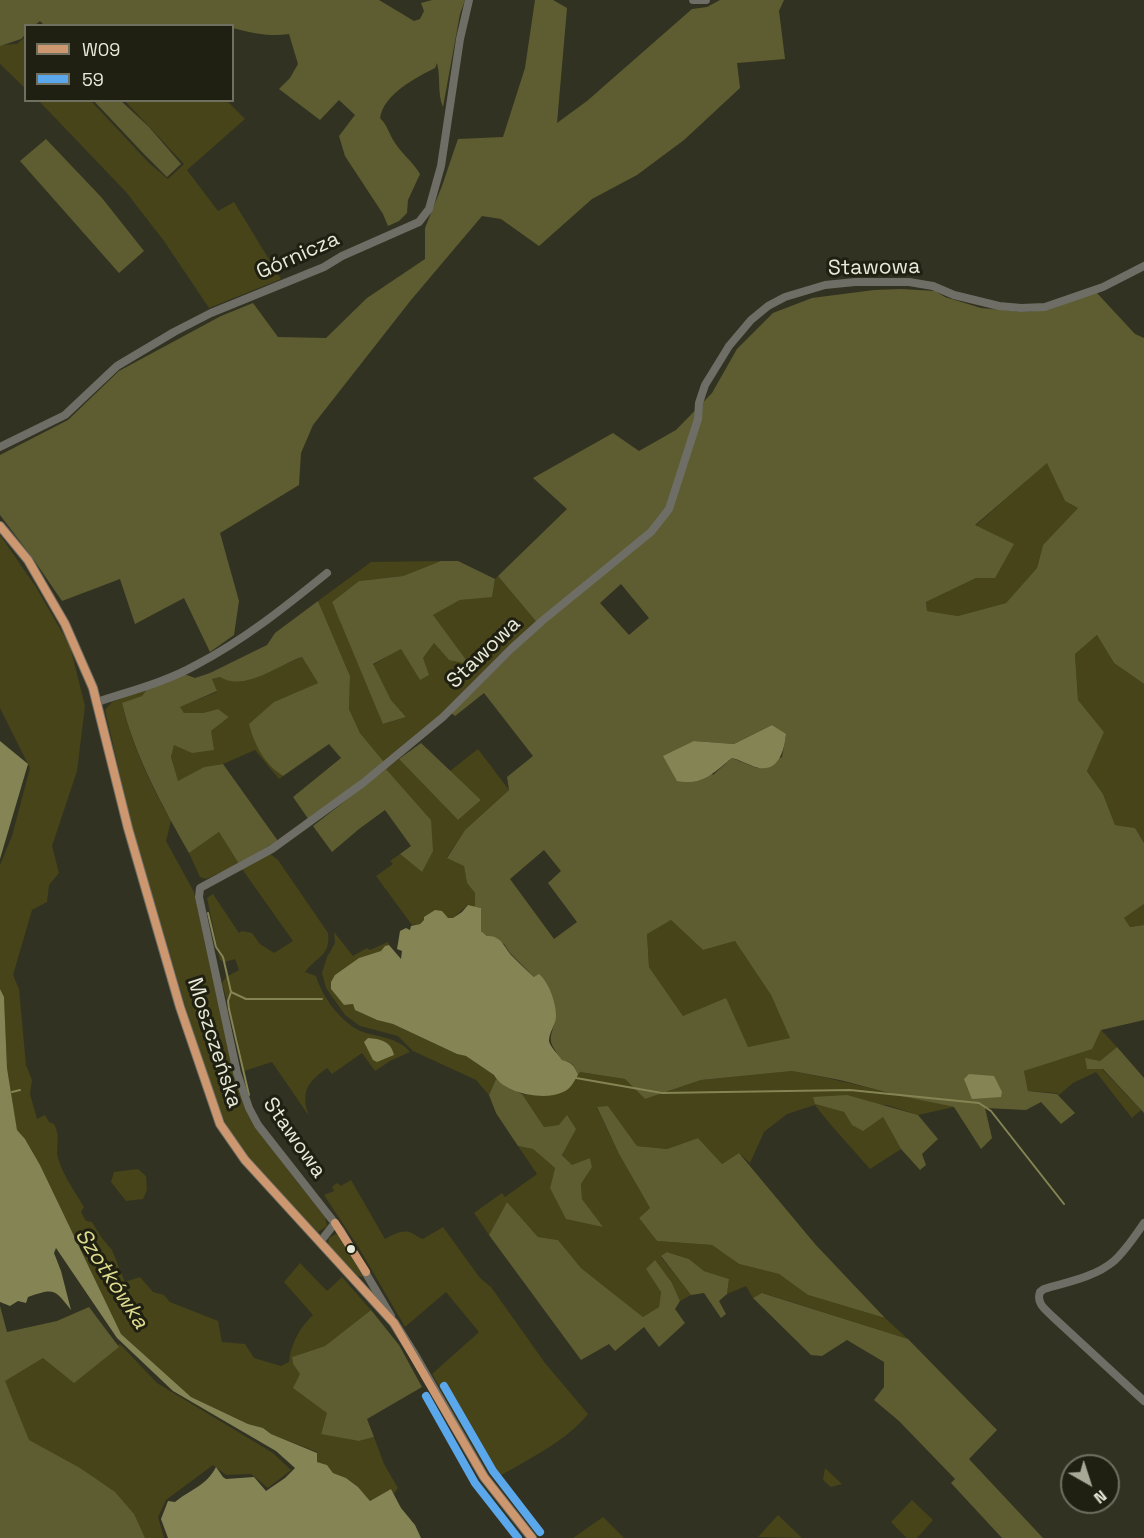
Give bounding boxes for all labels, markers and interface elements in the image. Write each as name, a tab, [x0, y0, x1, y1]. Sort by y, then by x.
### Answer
legend	[24, 24, 234, 102]
text: W09	[82, 38, 120, 61]
text: 59	[82, 68, 104, 91]
street label: Górnicza	[253, 227, 343, 285]
street label: Stawowa	[828, 255, 920, 281]
street label: Stawowa	[442, 612, 526, 694]
street label: Moszczeńska	[181, 975, 247, 1111]
street label: Stawowa	[257, 1093, 331, 1183]
water label: Szotkówka	[69, 1224, 153, 1334]
unlabelled marker	[345, 1243, 357, 1255]
north arrow	[1060, 1454, 1120, 1514]
text: N	[1090, 1485, 1111, 1508]

